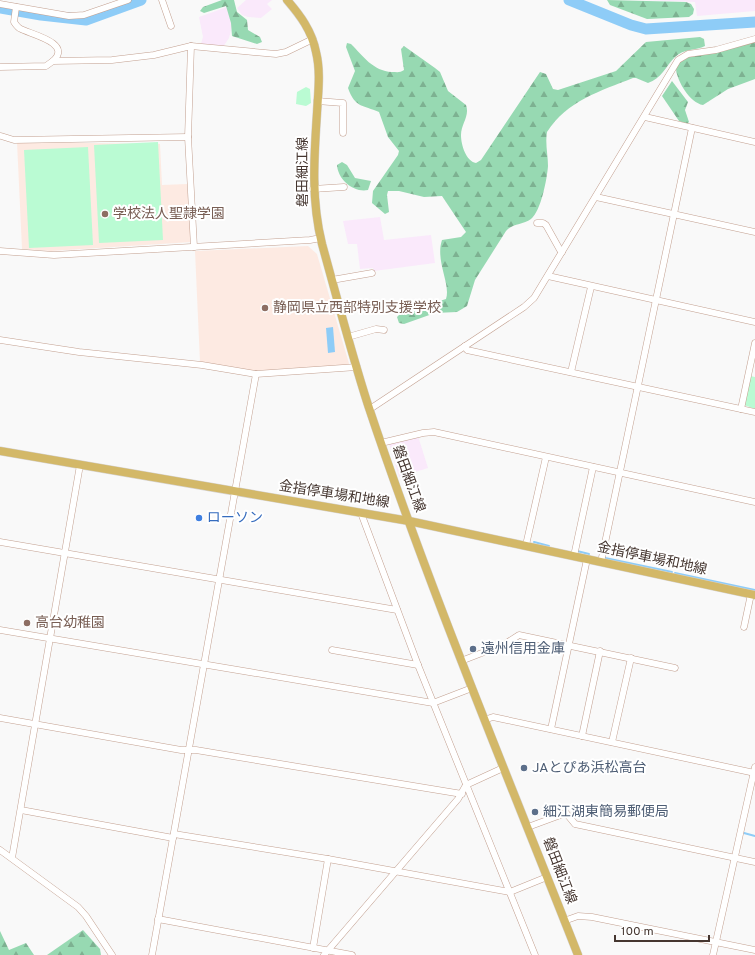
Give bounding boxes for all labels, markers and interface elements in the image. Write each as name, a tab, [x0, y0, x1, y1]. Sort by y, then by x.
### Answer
street label: 磐田細江線	[295, 137, 312, 207]
place label: 学校法人聖隷学園	[113, 206, 225, 223]
marker: 学校法人聖隷学園	[100, 209, 110, 219]
place label: 静岡県立西部特別支援学校	[273, 299, 441, 317]
marker: 静岡県立西部特別支援学校	[260, 303, 270, 313]
street label: 磐田細江線	[388, 443, 428, 515]
street label: 金指停車場和地線	[277, 477, 391, 512]
place label: ローソン	[207, 510, 263, 527]
marker: ローソン	[194, 513, 204, 523]
street label: 金指停車場和地線	[595, 538, 709, 579]
place label: 高台幼稚園	[35, 614, 105, 632]
marker: 高台幼稚園	[22, 618, 32, 628]
place label: 遠州信用金庫	[481, 640, 565, 658]
marker: 遠州信用金庫	[468, 644, 478, 654]
place label: JAとぴあ浜松高台	[532, 759, 647, 777]
marker: JAとぴあ浜松高台	[519, 763, 529, 773]
place label: 細江湖東簡易郵便局	[543, 804, 669, 821]
marker: 細江湖東簡易郵便局	[530, 807, 540, 817]
street label: 磐田細江線	[539, 835, 579, 907]
scale bar	[615, 917, 709, 943]
text: 100 m	[621, 924, 654, 940]

